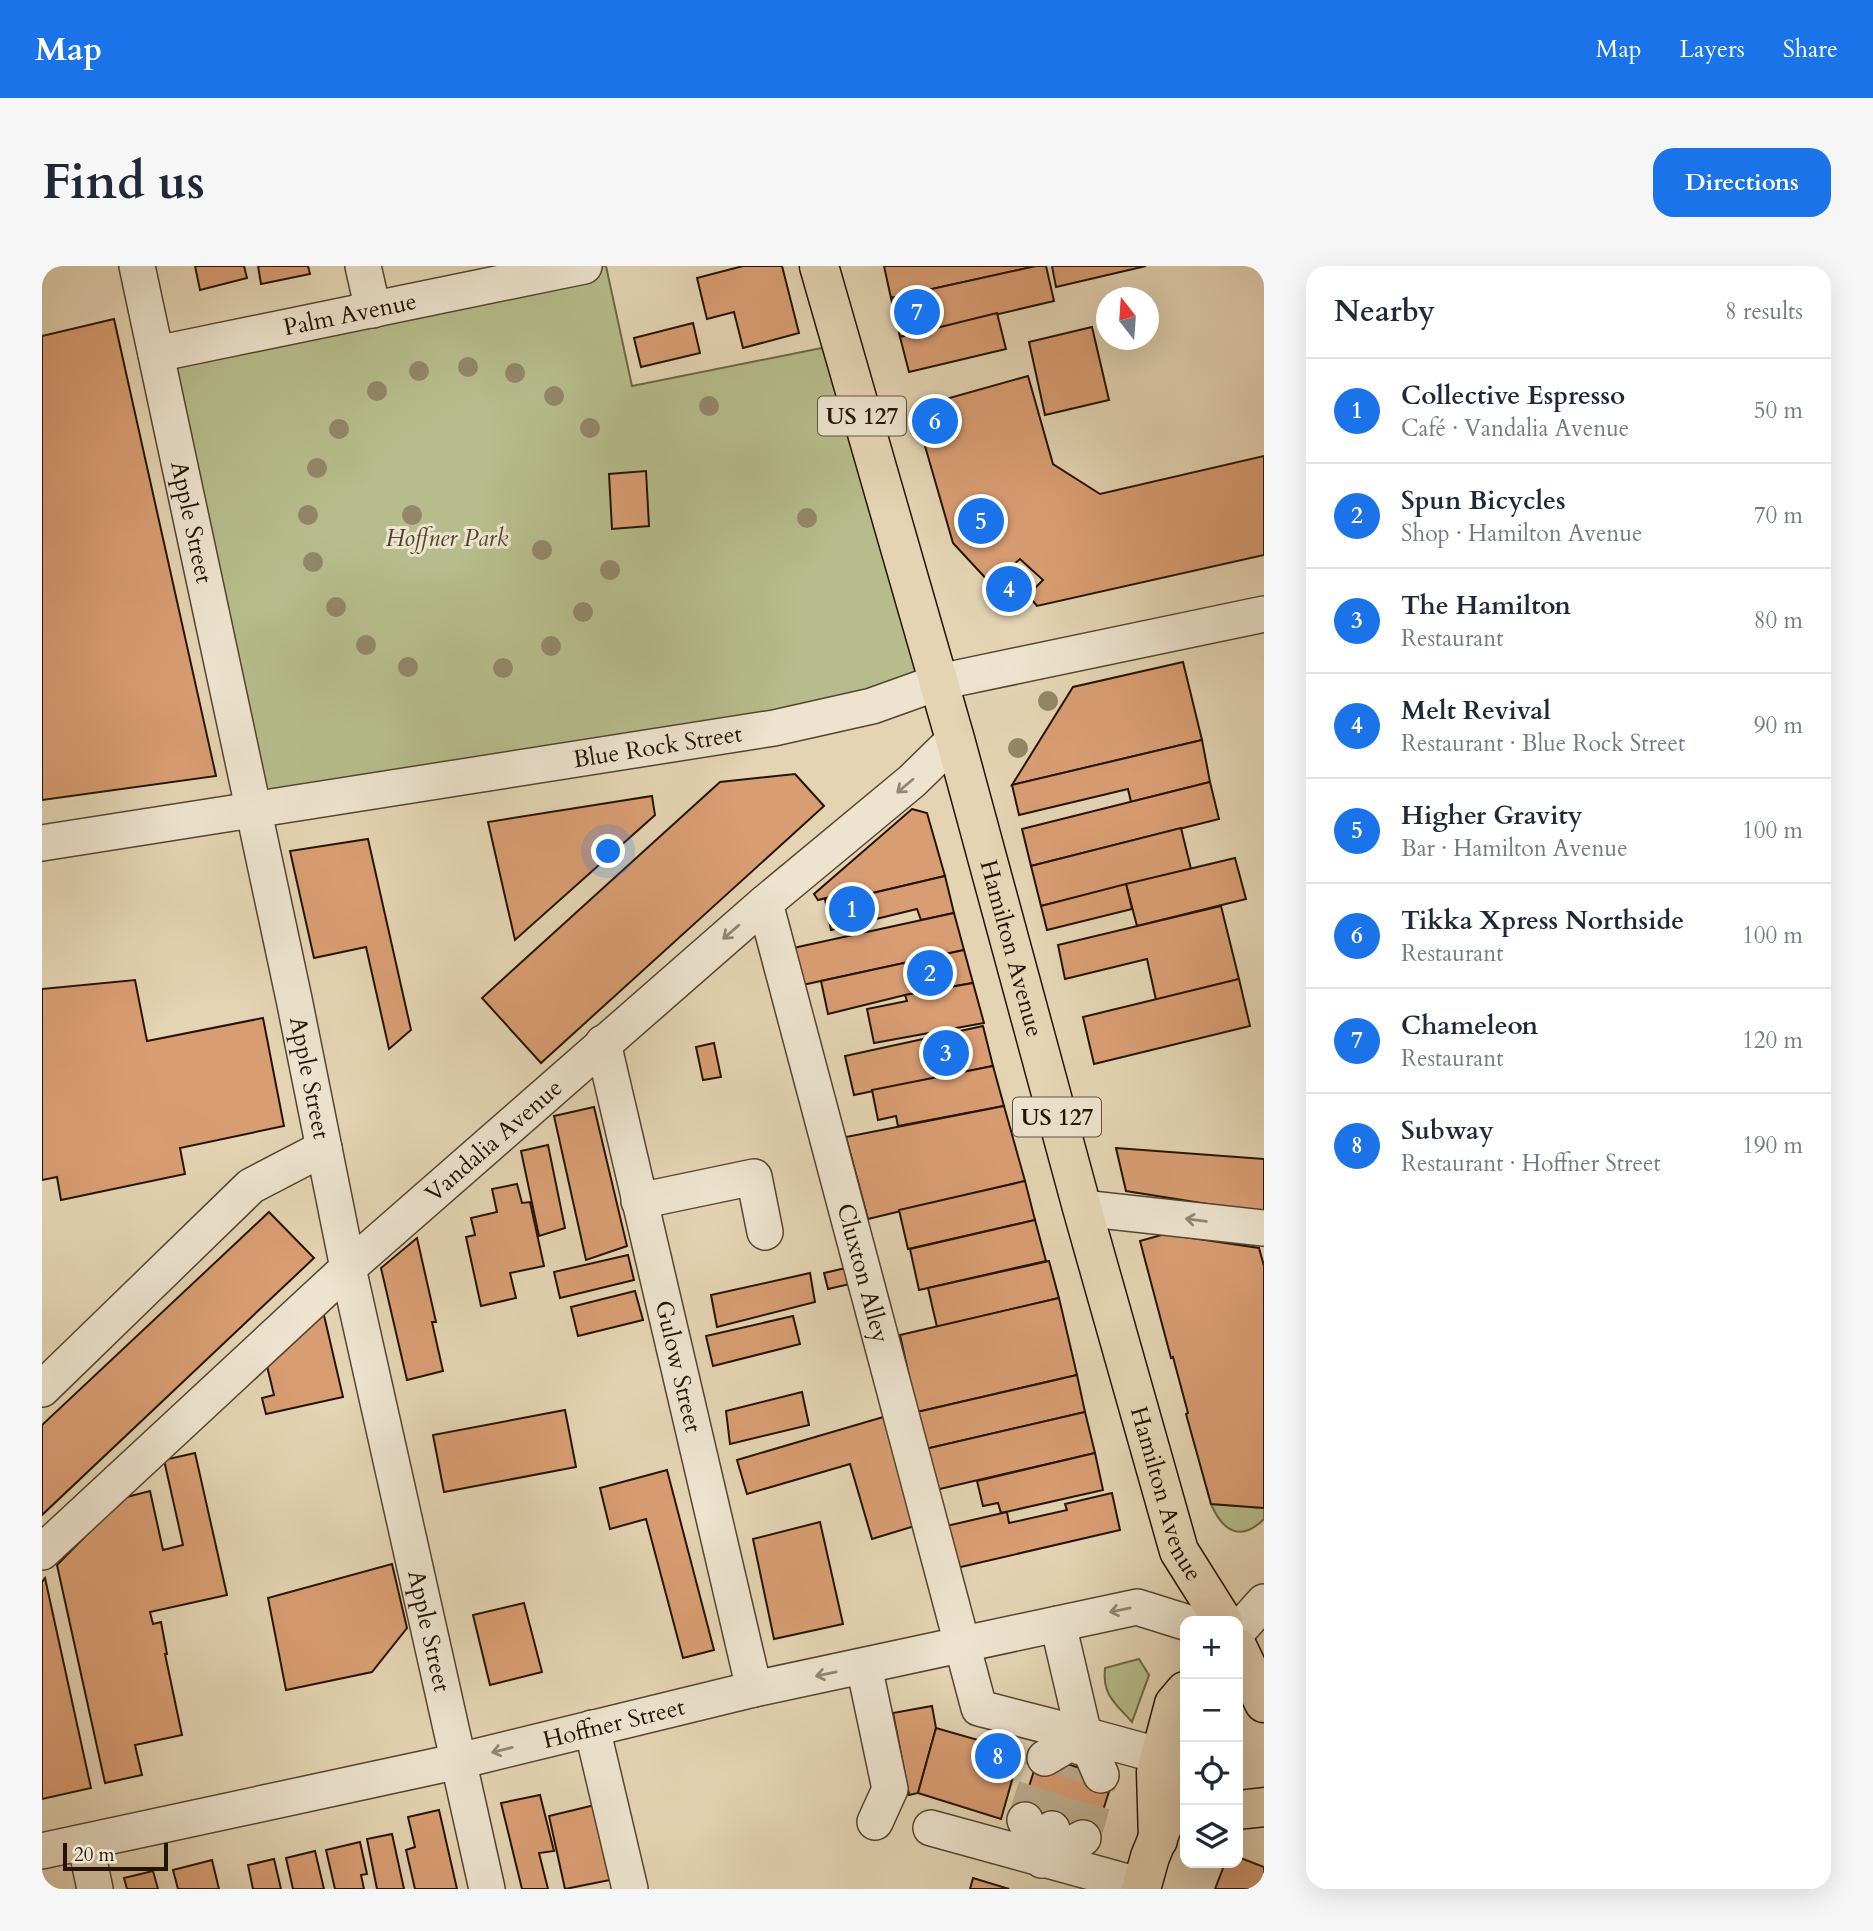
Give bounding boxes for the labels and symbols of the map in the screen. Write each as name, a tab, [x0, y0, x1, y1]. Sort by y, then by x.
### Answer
street label: Palm Avenue	[280, 284, 420, 344]
pin: 7	[894, 286, 940, 338]
north arrow	[1096, 287, 1159, 350]
pin: 6	[912, 395, 958, 447]
road number: US 127	[818, 396, 906, 435]
street label: Apple Street	[163, 458, 221, 587]
pin: 5	[958, 495, 1004, 547]
park label: Hoffner Park	[386, 522, 509, 555]
pin: 4	[986, 563, 1032, 615]
street label: Blue Rock Street	[571, 717, 745, 776]
one-way arrow	[897, 778, 915, 794]
your location	[591, 834, 625, 868]
street label: Hamilton Avenue	[972, 856, 1051, 1041]
pin: 1	[829, 883, 875, 935]
one-way arrow	[722, 924, 740, 940]
pin: 2	[907, 947, 953, 999]
street label: Apple Street	[281, 1014, 338, 1142]
pin: 3	[923, 1027, 969, 1079]
street label: Vandalia Avenue	[418, 1071, 569, 1210]
road number: US 127	[1013, 1098, 1101, 1136]
street label: Cluxton Alley	[829, 1200, 898, 1347]
one-way arrow	[1185, 1213, 1208, 1226]
street label: Gulow Street	[647, 1297, 710, 1436]
street label: Hamilton Avenue	[1122, 1403, 1210, 1587]
street label: Apple Street	[400, 1567, 459, 1695]
one-way arrow	[1109, 1604, 1132, 1618]
one-way arrow	[815, 1668, 838, 1682]
street label: Hoffner Street	[539, 1690, 689, 1756]
pin: 8	[975, 1730, 1021, 1782]
one-way arrow	[491, 1744, 514, 1757]
scale bar	[63, 1840, 168, 1872]

